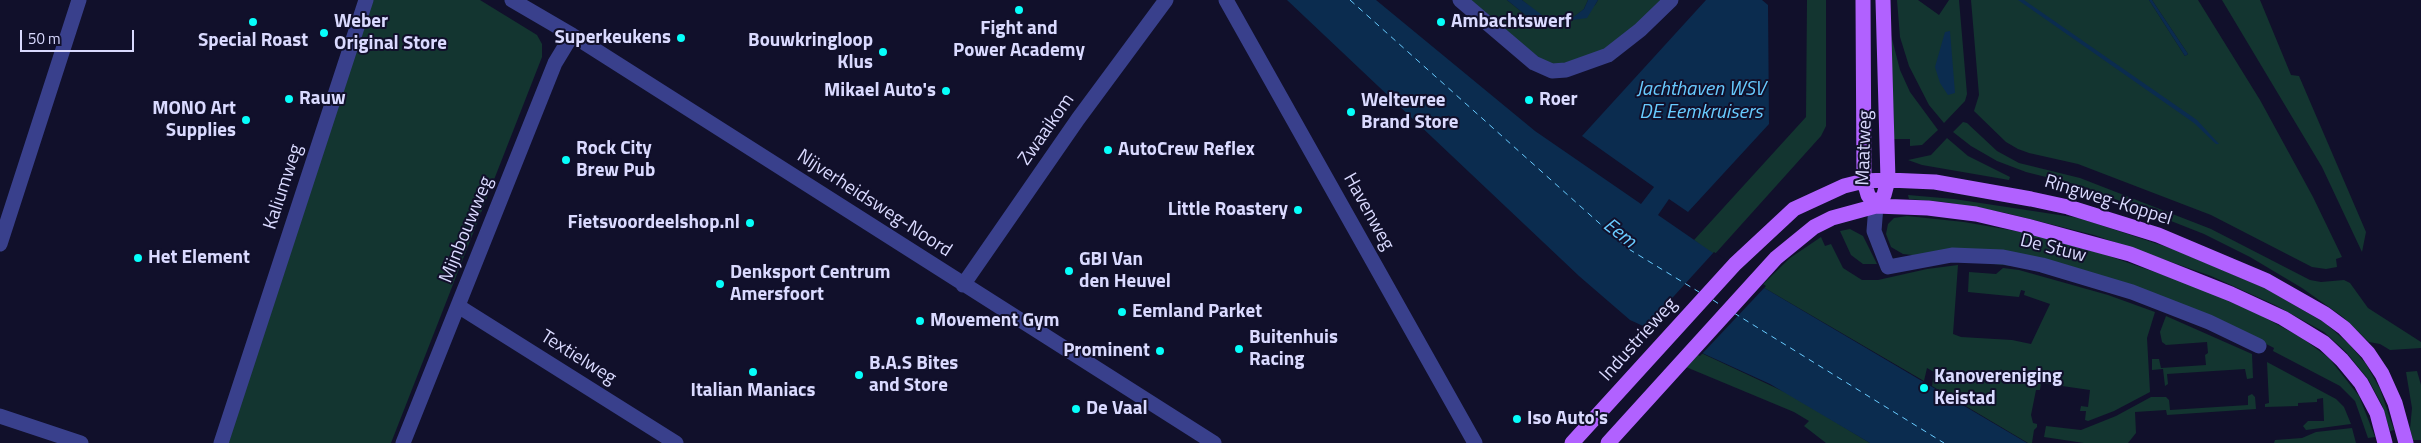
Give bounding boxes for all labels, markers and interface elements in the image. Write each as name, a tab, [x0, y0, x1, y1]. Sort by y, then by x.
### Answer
marker: Fight and Power Academy	[1013, 4, 1025, 16]
place label: Weber Original Store	[334, 11, 447, 55]
place label: Ambachtswerf	[1451, 11, 1571, 33]
marker: Special Roast	[247, 16, 259, 28]
marker: Ambachtswerf	[1435, 16, 1447, 28]
place label: Fight and Power Academy	[953, 18, 1085, 62]
scale bar	[22, 20, 136, 52]
text: 50 m	[28, 27, 61, 50]
marker: Weber Original Store	[318, 27, 330, 39]
place label: Superkeukens	[554, 27, 671, 49]
place label: Special Roast	[198, 30, 308, 52]
place label: Bouwkringloop Klus	[748, 30, 873, 74]
marker: Superkeukens	[675, 32, 687, 44]
marker: Bouwkringloop Klus	[877, 46, 889, 58]
water label: Jachthaven WSV DE Eemkruisers	[1636, 78, 1766, 125]
place label: Mikael Auto's	[824, 80, 936, 102]
marker: Mikael Auto's	[940, 85, 952, 97]
place label: Rauw	[299, 88, 346, 110]
place label: Roer	[1539, 89, 1577, 111]
street label: Zwaaikom	[1014, 90, 1080, 170]
place label: Weltevree Brand Store	[1361, 90, 1458, 134]
marker: Rauw	[283, 93, 295, 105]
marker: Roer	[1523, 94, 1535, 106]
place label: MONO Art Supplies	[152, 98, 236, 142]
marker: Weltevree Brand Store	[1345, 106, 1357, 118]
street label: Maatweg	[1852, 110, 1878, 186]
marker: MONO Art Supplies	[240, 114, 252, 126]
place label: Rock City Brew Pub	[576, 138, 655, 182]
place label: AutoCrew Reflex	[1118, 139, 1255, 161]
street label: Kaliumweg	[259, 141, 309, 233]
marker: AutoCrew Reflex	[1102, 144, 1114, 156]
street label: Nijverheidsweg-Noord	[792, 145, 956, 263]
marker: Rock City Brew Pub	[560, 154, 572, 166]
street label: Havenweg	[1338, 169, 1398, 255]
street label: Ringweg-Koppel	[2041, 171, 2175, 231]
street label: Mijnbouwweg	[435, 173, 499, 287]
place label: Little Roastery	[1168, 199, 1288, 221]
marker: Little Roastery	[1292, 204, 1304, 216]
place label: Fietsvoordeelshop.nl	[568, 212, 740, 234]
water label: Eem	[1598, 214, 1640, 254]
marker: Fietsvoordeelshop.nl	[744, 217, 756, 229]
street label: De Stuw	[2018, 230, 2088, 268]
place label: Het Element	[148, 247, 250, 269]
place label: GBI Van den Heuvel	[1079, 249, 1171, 293]
marker: Het Element	[132, 252, 144, 264]
place label: Denksport Centrum Amersfoort	[730, 262, 890, 306]
marker: GBI Van den Heuvel	[1063, 265, 1075, 277]
marker: Denksport Centrum Amersfoort	[714, 278, 726, 290]
street label: Industrieweg	[1596, 294, 1682, 386]
place label: Eemland Parket	[1132, 301, 1262, 323]
marker: Eemland Parket	[1116, 306, 1128, 318]
place label: Movement Gym	[930, 310, 1059, 332]
marker: Movement Gym	[914, 315, 926, 327]
street label: Textielweg	[536, 326, 620, 390]
place label: Buitenhuis Racing	[1249, 327, 1338, 371]
place label: Prominent	[1063, 340, 1150, 362]
marker: Buitenhuis Racing	[1233, 343, 1245, 355]
marker: Prominent	[1154, 345, 1166, 357]
place label: B.A.S Bites and Store	[869, 353, 958, 397]
marker: Italian Maniacs	[747, 366, 759, 378]
place label: Kanovereniging Keistad	[1934, 366, 2062, 410]
marker: B.A.S Bites and Store	[853, 369, 865, 381]
place label: Italian Maniacs	[690, 380, 816, 402]
marker: Kanovereniging Keistad	[1918, 382, 1930, 394]
place label: De Vaal	[1086, 398, 1148, 420]
marker: De Vaal	[1070, 403, 1082, 415]
place label: Iso Auto's	[1527, 408, 1608, 430]
marker: Iso Auto's	[1511, 413, 1523, 425]

